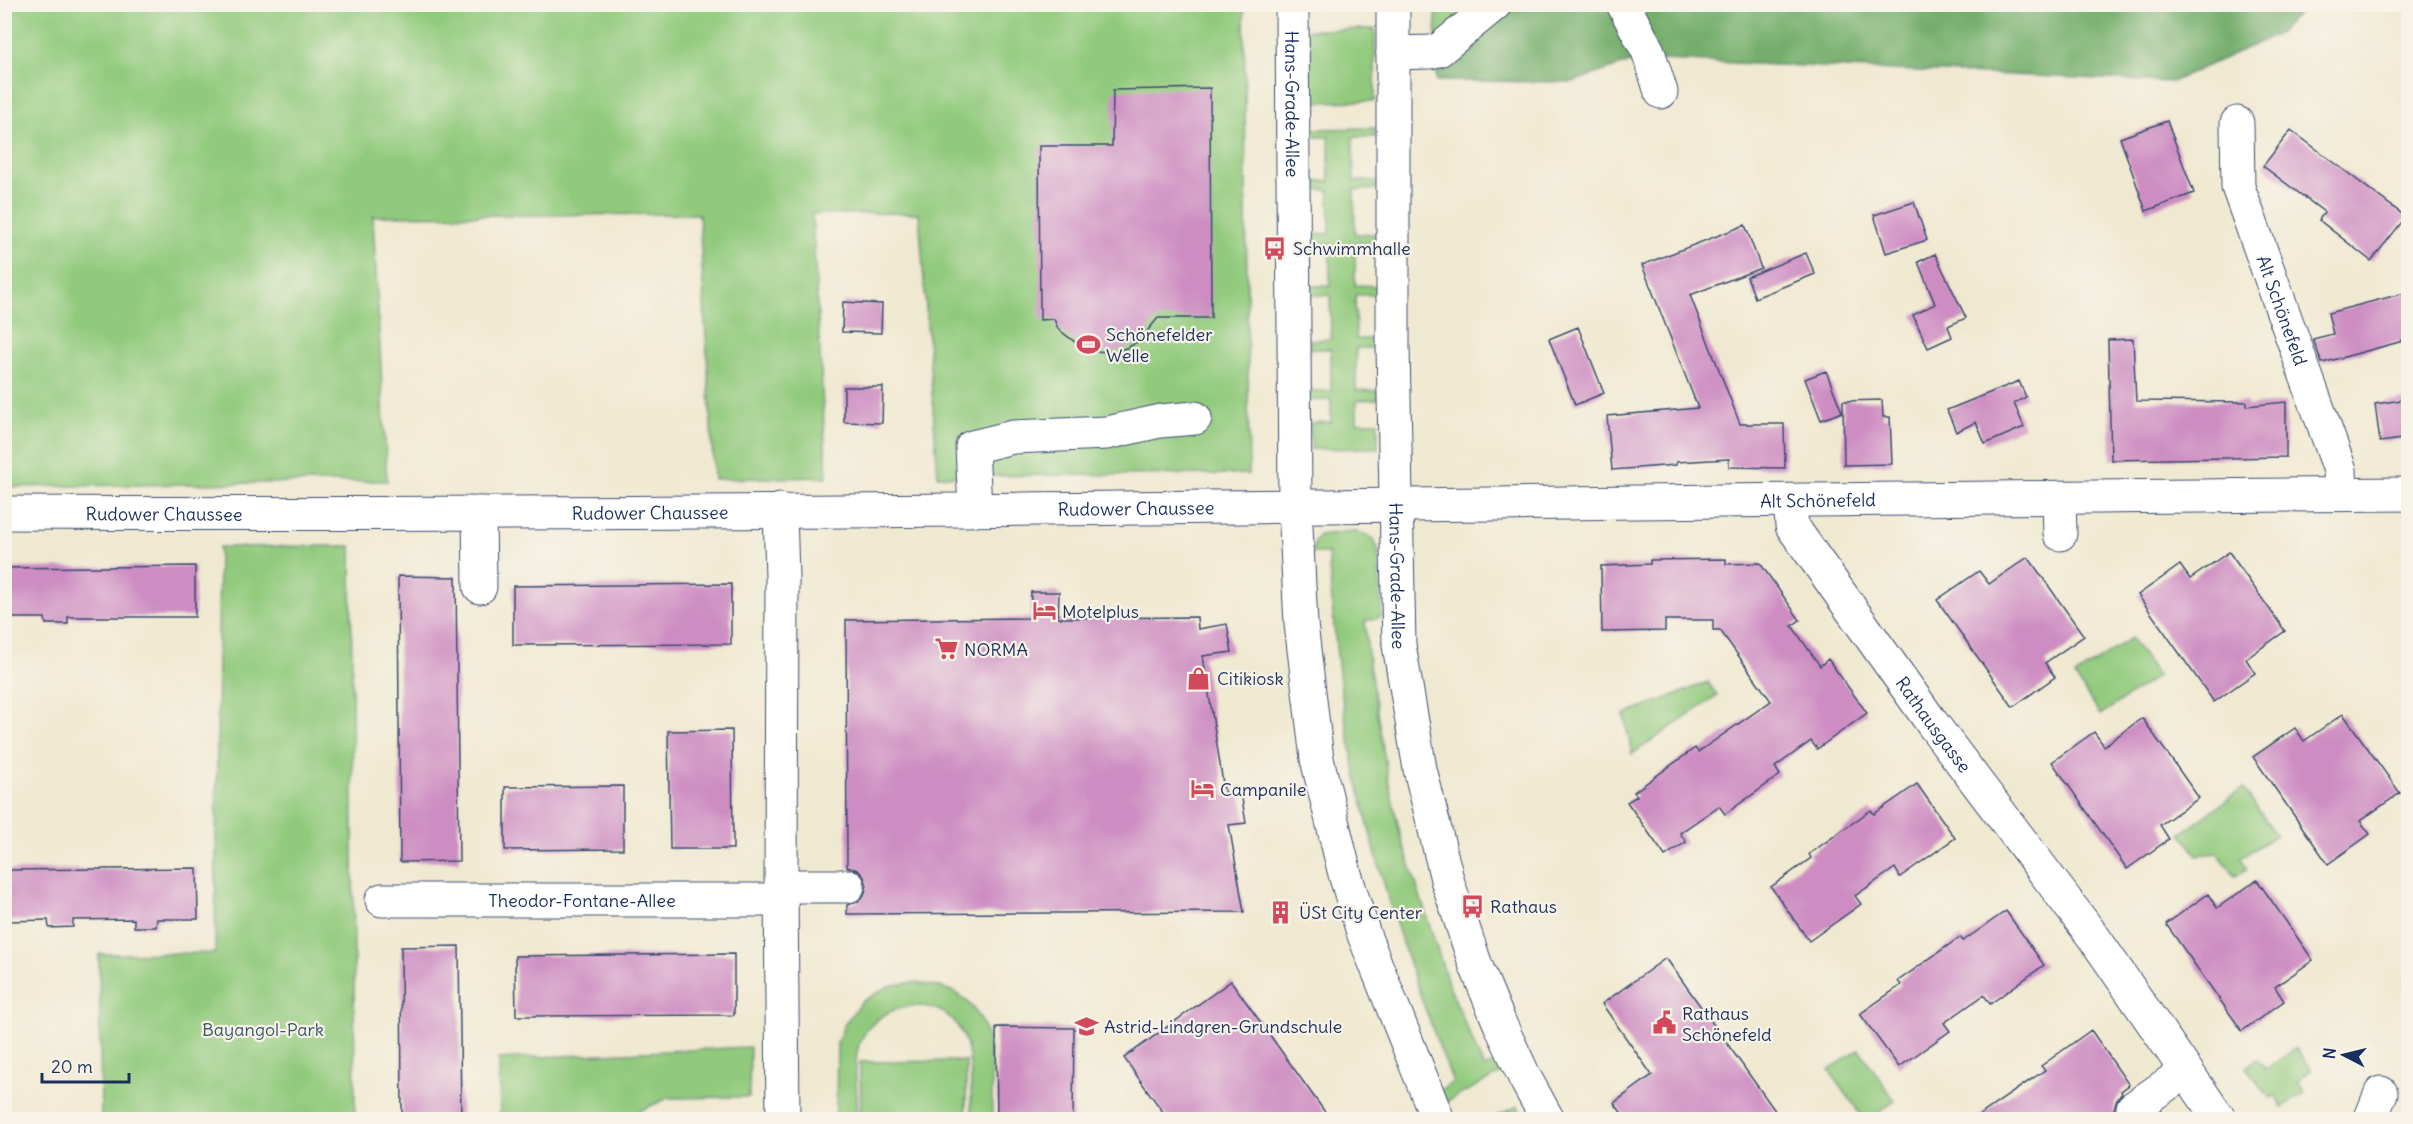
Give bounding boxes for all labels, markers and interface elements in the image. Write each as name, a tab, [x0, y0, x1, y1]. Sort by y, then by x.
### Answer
street label: Hans-Grade-Allee	[1281, 31, 1305, 177]
bus stop icon: Schwimmhalle	[1262, 235, 1288, 261]
place label: Schwimmhalle	[1293, 237, 1411, 260]
street label: Alt Schönefeld	[2252, 252, 2313, 369]
place label: Schönefelder Welle	[1106, 323, 1213, 367]
sports icon: Schönefelder Welle	[1075, 331, 1101, 357]
street label: Alt Schönefeld	[1760, 488, 1876, 512]
street label: Rudower Chaussee	[1057, 496, 1215, 520]
street label: Rudower Chaussee	[572, 500, 728, 524]
street label: Rudower Chaussee	[86, 502, 242, 525]
street label: Hans-Grade-Allee	[1385, 502, 1411, 650]
hotel icon: Motelplus	[1031, 598, 1057, 624]
place label: Motelplus	[1062, 600, 1139, 623]
supermarket icon: NORMA	[933, 636, 959, 662]
place label: NORMA	[964, 638, 1028, 661]
shop icon: Citikiosk	[1186, 665, 1212, 691]
place label: Citikiosk	[1217, 667, 1284, 690]
street label: Rathausgasse	[1891, 672, 1977, 777]
hotel icon: Campanile	[1189, 776, 1215, 802]
place label: Campanile	[1220, 778, 1307, 801]
street label: Theodor-Fontane-Allee	[488, 889, 676, 912]
bus stop icon: Rathaus	[1459, 893, 1485, 919]
place label: Rathaus	[1490, 895, 1557, 918]
building icon: ÜSt City Center	[1268, 899, 1294, 925]
place label: ÜSt City Center	[1299, 901, 1423, 924]
place label: Rathaus Schönefeld	[1682, 1002, 1772, 1046]
public building icon: Rathaus Schönefeld	[1651, 1010, 1677, 1036]
school or university icon: Astrid-Lindgren-Grundschule	[1073, 1013, 1099, 1039]
place label: Astrid-Lindgren-Grundschule	[1104, 1015, 1342, 1038]
park label: Bayangol-Park	[202, 1018, 324, 1041]
north arrow	[2314, 1025, 2374, 1085]
scale bar	[42, 1046, 129, 1084]
text: N	[2319, 1046, 2340, 1060]
text: 20 m	[51, 1055, 93, 1078]

